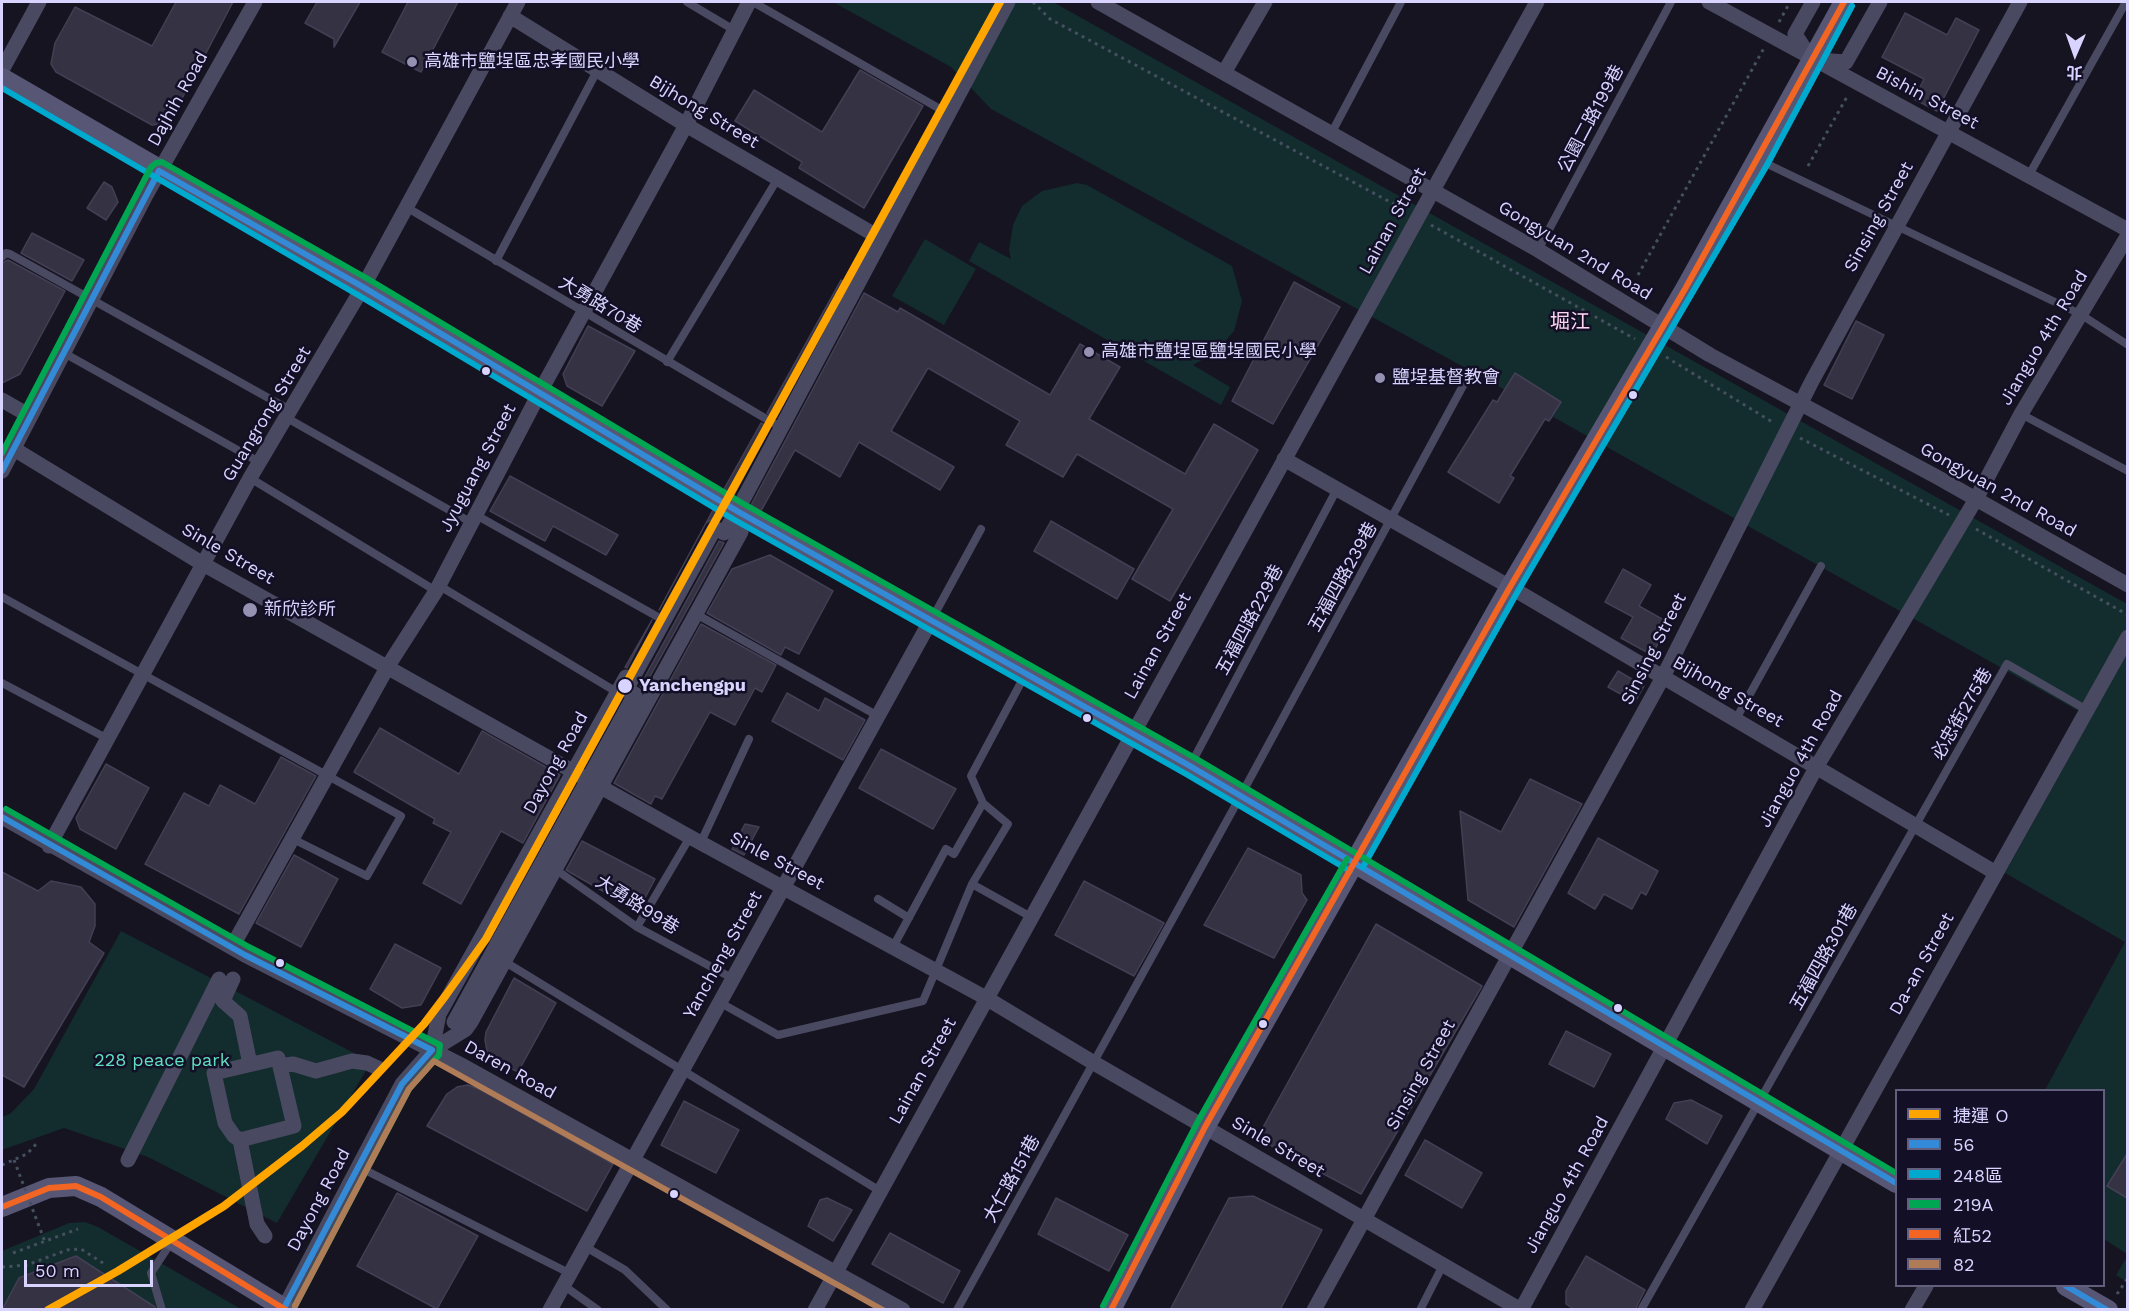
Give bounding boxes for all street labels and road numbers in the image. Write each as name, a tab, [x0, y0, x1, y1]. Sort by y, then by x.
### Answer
street label: Dajhih Road	[143, 48, 213, 150]
street label: 公園二路199巷	[1553, 61, 1629, 177]
street label: Bishin Street	[1872, 62, 1982, 134]
street label: Bijhong Street	[645, 71, 763, 153]
street label: Sinsing Street	[1840, 158, 1918, 276]
street label: Lainan Street	[1355, 164, 1431, 278]
street label: Gongyuan 2nd Road	[1494, 197, 1656, 305]
street label: Jianguo 4th Road	[1995, 267, 2093, 409]
street label: 大勇路70巷	[555, 272, 645, 338]
street label: Guangrong Street	[218, 342, 316, 486]
street label: Jyuguang Street	[435, 400, 521, 536]
street label: Gongyuan 2nd Road	[1916, 438, 2080, 542]
street label: 五福四路239巷	[1304, 518, 1382, 636]
street label: Sinle Street	[178, 519, 278, 589]
street label: 五福四路229巷	[1212, 561, 1288, 679]
street label: Lainan Street	[1120, 589, 1196, 703]
street label: Sinsing Street	[1617, 589, 1691, 709]
street label: Bijhong Street	[1669, 652, 1787, 732]
street label: 必忠街275巷	[1927, 664, 1997, 764]
street label: Jianguo 4th Road	[1754, 687, 1848, 831]
street label: Dayong Road	[519, 708, 593, 818]
street label: Sinle Street	[726, 827, 828, 895]
street label: 大勇路99巷	[591, 871, 683, 939]
street label: Yancheng Street	[679, 887, 767, 1023]
street label: 五福四路301巷	[1786, 900, 1862, 1014]
street label: Da-an Street	[1885, 909, 1959, 1019]
street label: Lainan Street	[885, 1014, 961, 1128]
street label: Sinsing Street	[1382, 1016, 1460, 1134]
street label: Daren Road	[460, 1036, 560, 1104]
street label: Sinle Street	[1228, 1112, 1328, 1182]
street label: Jianguo 4th Road	[1520, 1113, 1614, 1257]
street label: 大仁路151巷	[979, 1132, 1045, 1226]
street label: Dayong Road	[283, 1145, 355, 1255]

